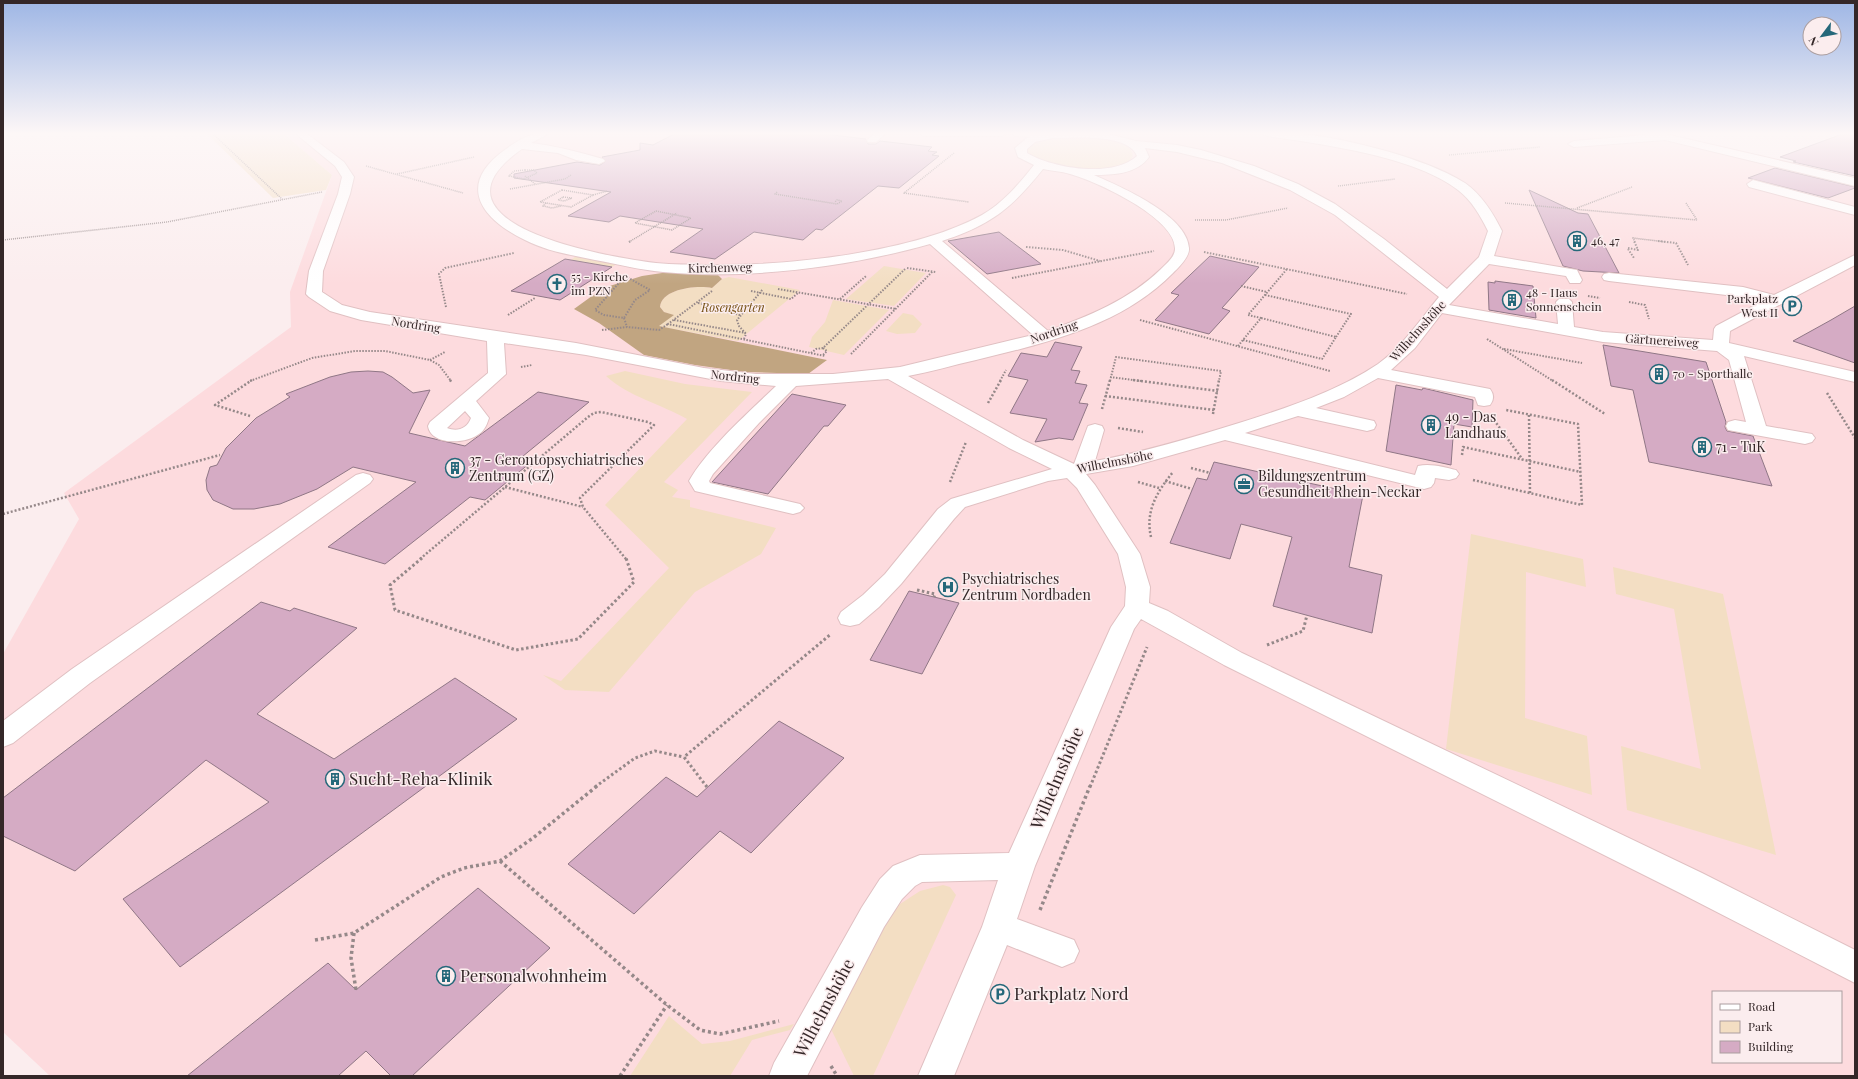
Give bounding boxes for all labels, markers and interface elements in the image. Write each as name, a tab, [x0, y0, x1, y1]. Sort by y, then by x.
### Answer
north arrow	[1802, 16, 1842, 56]
text: N	[1805, 34, 1822, 49]
building icon: 46, 47	[1566, 230, 1588, 252]
place label: 46, 47	[1591, 232, 1620, 248]
street label: Kirchenweg	[688, 258, 753, 276]
place label: 55 - Kirche im PZN	[571, 268, 628, 298]
church icon: 55 - Kirche im PZN	[546, 273, 568, 295]
place label: 48 - Haus Sonnenschein	[1526, 284, 1602, 314]
building icon: 48 - Haus Sonnenschein	[1501, 289, 1523, 311]
place label: Parkplatz West II	[1727, 290, 1778, 320]
parking icon: Parkplatz West II	[1781, 295, 1803, 317]
street label: Wilhelmshöhe	[1385, 296, 1449, 365]
park label: Rosengarten	[700, 299, 765, 315]
street label: Nordring	[391, 312, 442, 336]
street label: Nordring	[1028, 315, 1080, 347]
street label: Gärtnereiweg	[1625, 329, 1700, 351]
building icon: 70 - Sporthalle	[1648, 363, 1670, 385]
street label: Nordring	[710, 365, 761, 387]
place label: 70 - Sporthalle	[1673, 365, 1753, 381]
place label: 49 - Das Landhaus	[1445, 407, 1506, 442]
building icon: 49 - Das Landhaus	[1420, 414, 1442, 436]
building icon: 71 - TuK	[1691, 436, 1713, 458]
place label: 71 - TuK	[1716, 437, 1766, 456]
street label: Wilhelmshöhe	[1075, 446, 1154, 476]
place label: 37 - Gerontopsychiatrisches Zentrum (GZ)	[469, 450, 644, 485]
building icon: 37 - Gerontopsychiatrisches Zentrum (GZ)	[444, 457, 466, 479]
place label: Bildungszentrum Gesundheit Rhein-Neckar	[1258, 466, 1422, 501]
office icon: Bildungszentrum Gesundheit Rhein-Neckar	[1233, 473, 1255, 495]
place label: Psychiatrisches Zentrum Nordbaden	[962, 569, 1091, 604]
hospital icon: Psychiatrisches Zentrum Nordbaden	[937, 576, 959, 598]
street label: Wilhelmshöhe	[1024, 723, 1087, 833]
place label: Sucht-Reha-Klinik	[349, 767, 493, 789]
building icon: Sucht-Reha-Klinik	[324, 768, 346, 790]
street label: Wilhelmshöhe	[787, 954, 858, 1062]
place label: Personalwohnheim	[460, 964, 607, 986]
building icon: Personalwohnheim	[435, 965, 457, 987]
place label: Parkplatz Nord	[1014, 982, 1129, 1004]
parking icon: Parkplatz Nord	[989, 983, 1011, 1005]
legend	[1712, 991, 1842, 1063]
text: Road	[1748, 998, 1775, 1014]
text: Park	[1748, 1018, 1773, 1034]
text: Building	[1748, 1038, 1794, 1054]

